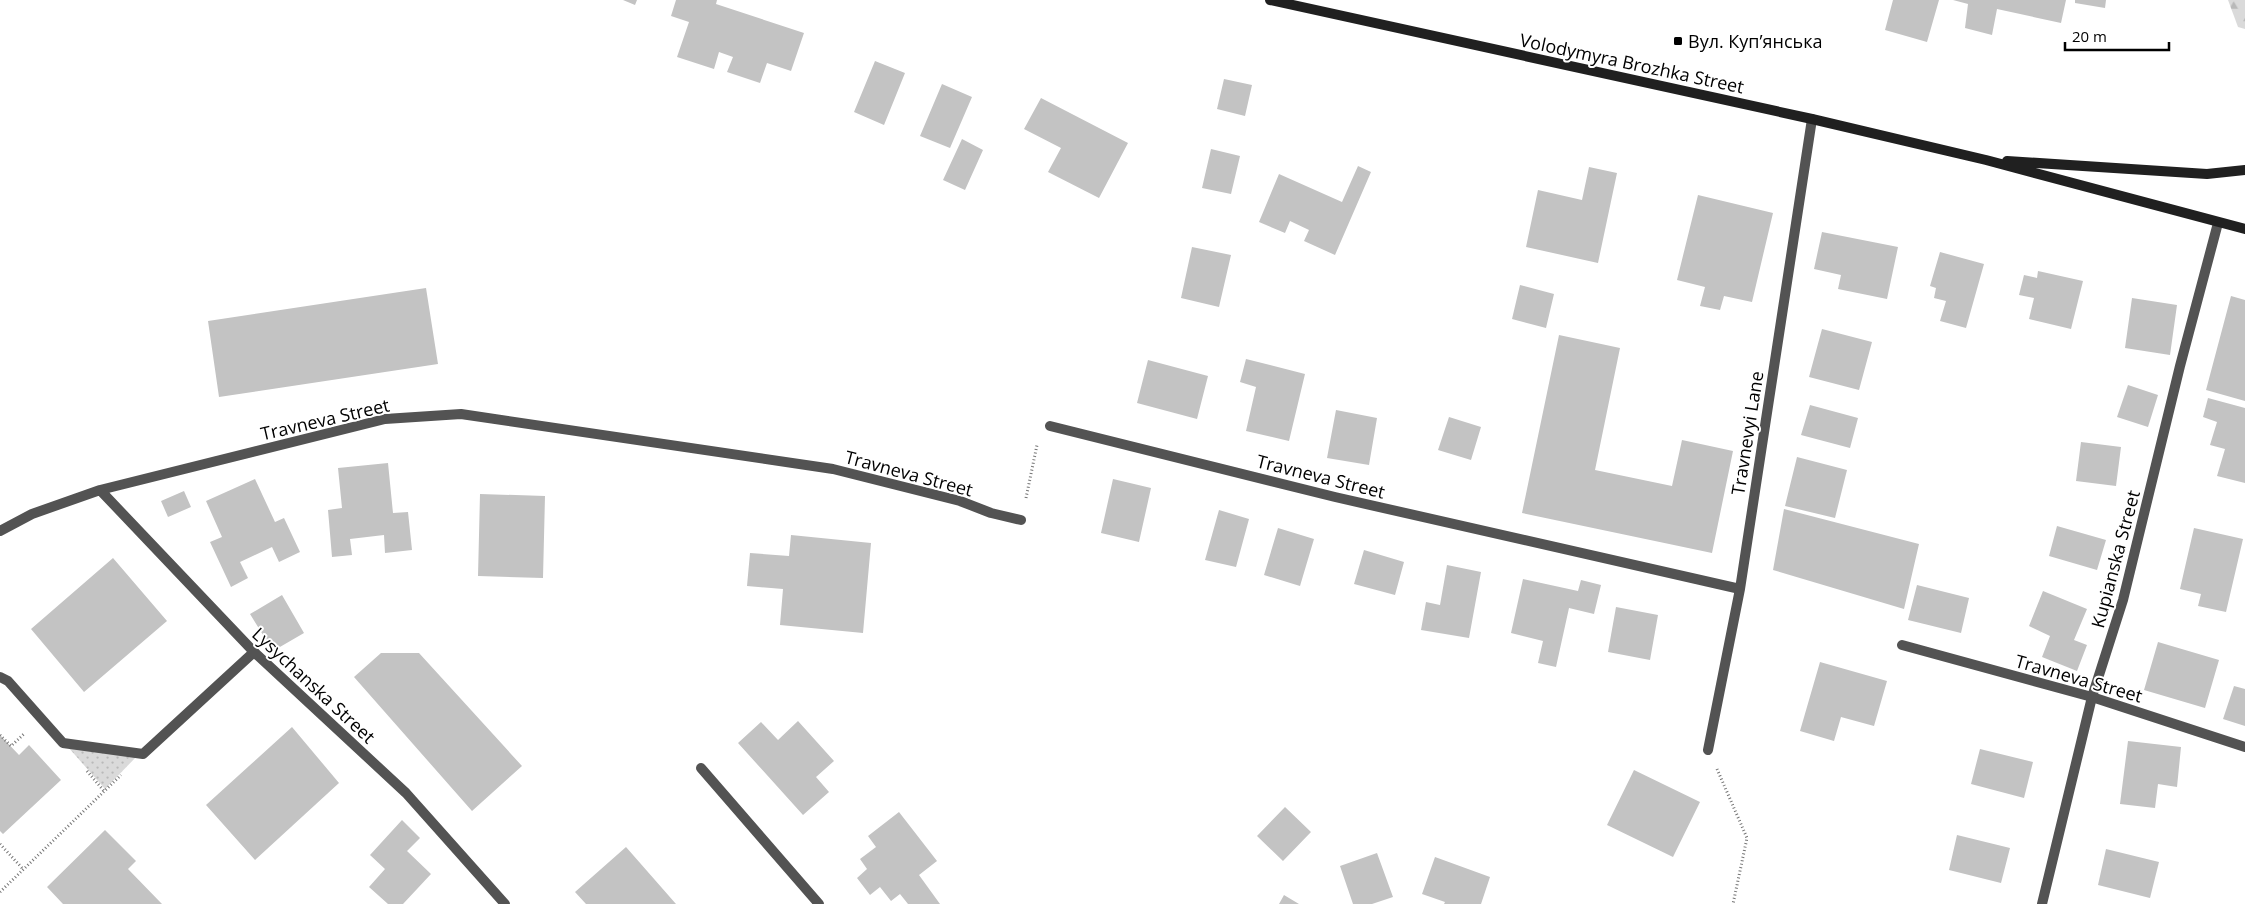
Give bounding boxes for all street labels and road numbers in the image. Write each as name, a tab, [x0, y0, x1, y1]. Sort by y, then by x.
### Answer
street label: Volodymyra Brozhka Street	[1518, 28, 1746, 98]
street label: Travnevyi Lane	[1725, 369, 1769, 497]
street label: Travneva Street	[258, 393, 392, 445]
street label: Travneva Street	[842, 444, 976, 502]
street label: Travneva Street	[1254, 448, 1388, 504]
street label: Kupianska Street	[2085, 487, 2145, 631]
street label: Lysychanska Street	[247, 622, 381, 748]
street label: Travneva Street	[2013, 648, 2145, 708]

